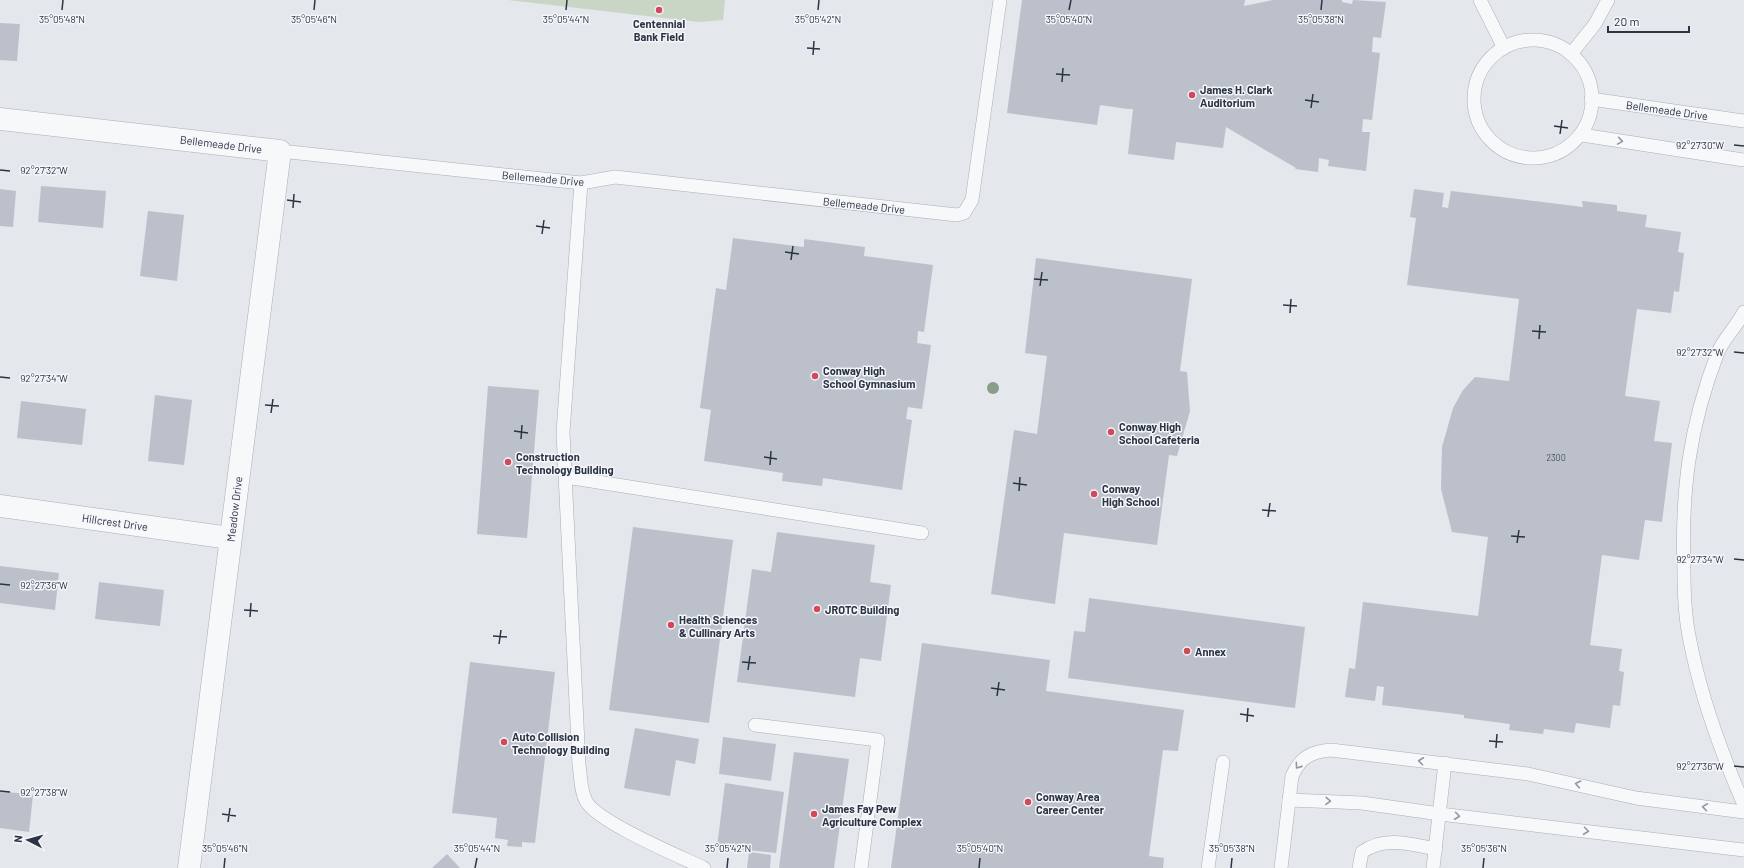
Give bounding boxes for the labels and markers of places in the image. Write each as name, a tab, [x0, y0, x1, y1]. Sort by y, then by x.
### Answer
marker: Centennial Bank Field	[654, 5, 664, 15]
place label: Centennial Bank Field	[633, 17, 685, 43]
place label: James H. Clark Auditorium	[1200, 83, 1272, 109]
marker: James H. Clark Auditorium	[1187, 90, 1197, 100]
place label: Conway High School Gymnasium	[823, 364, 915, 390]
marker: Conway High School Gymnasium	[810, 371, 820, 381]
place label: Conway High School Cafeteria	[1119, 420, 1200, 446]
marker: Conway High School Cafeteria	[1106, 427, 1116, 437]
place label: Construction Technology Building	[516, 450, 614, 476]
marker: Construction Technology Building	[503, 457, 513, 467]
place label: Conway High School	[1102, 482, 1160, 508]
marker: Conway High School	[1089, 489, 1099, 499]
place label: JROTC Building	[825, 603, 899, 616]
marker: JROTC Building	[812, 604, 822, 614]
place label: Health Sciences & Cullinary Arts	[679, 613, 758, 639]
marker: Health Sciences & Cullinary Arts	[666, 620, 676, 630]
place label: Annex	[1195, 645, 1226, 658]
marker: Annex	[1182, 646, 1192, 656]
place label: Auto Collision Technology Building	[512, 730, 610, 756]
marker: Auto Collision Technology Building	[499, 737, 509, 747]
place label: Conway Area Career Center	[1036, 790, 1105, 816]
marker: Conway Area Career Center	[1023, 797, 1033, 807]
place label: James Fay Pew Agriculture Complex	[822, 802, 922, 828]
marker: James Fay Pew Agriculture Complex	[809, 809, 819, 819]

